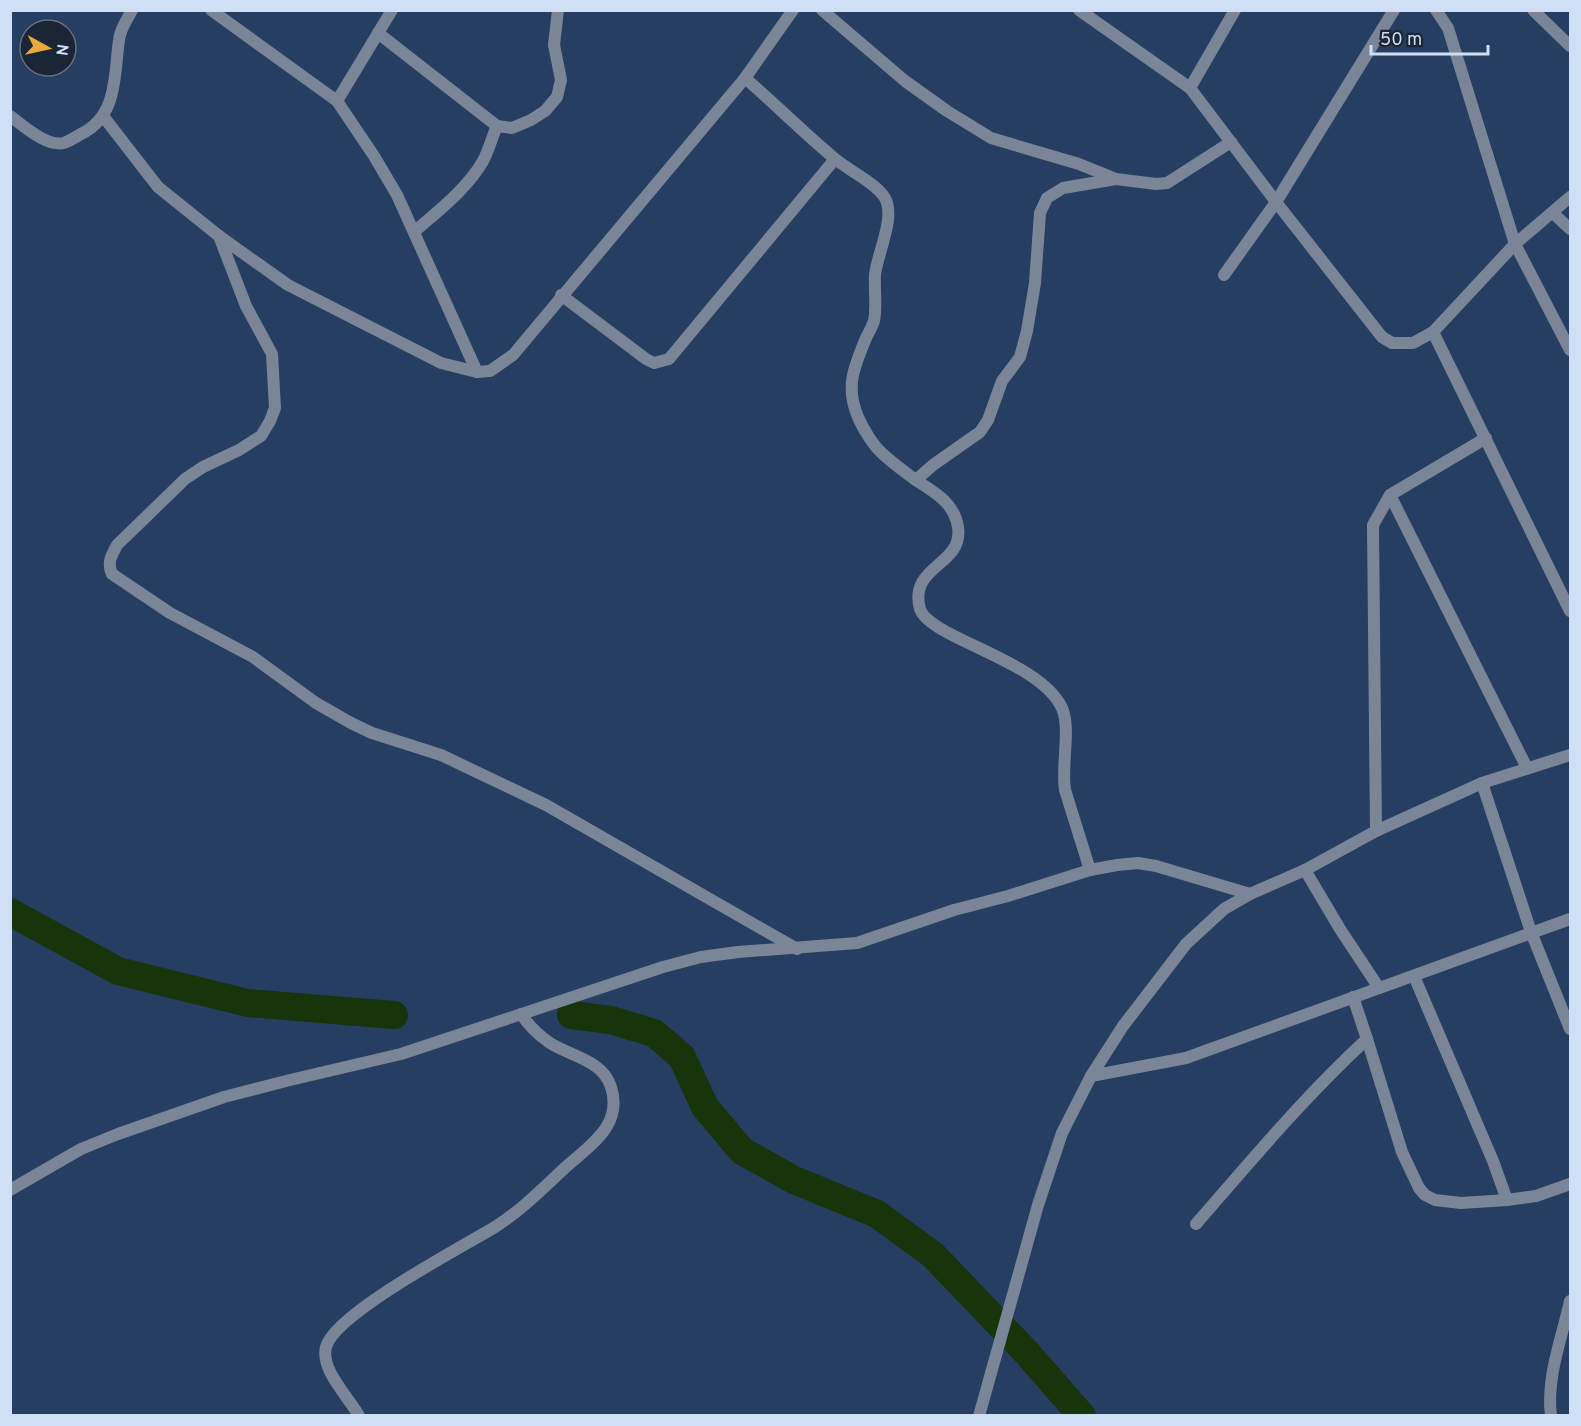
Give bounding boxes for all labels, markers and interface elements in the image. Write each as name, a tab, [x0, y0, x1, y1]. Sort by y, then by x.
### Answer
north arrow	[18, 18, 78, 78]
scale bar	[1371, 18, 1488, 56]
text: 50 m	[1380, 29, 1422, 52]
text: N	[50, 43, 72, 57]

